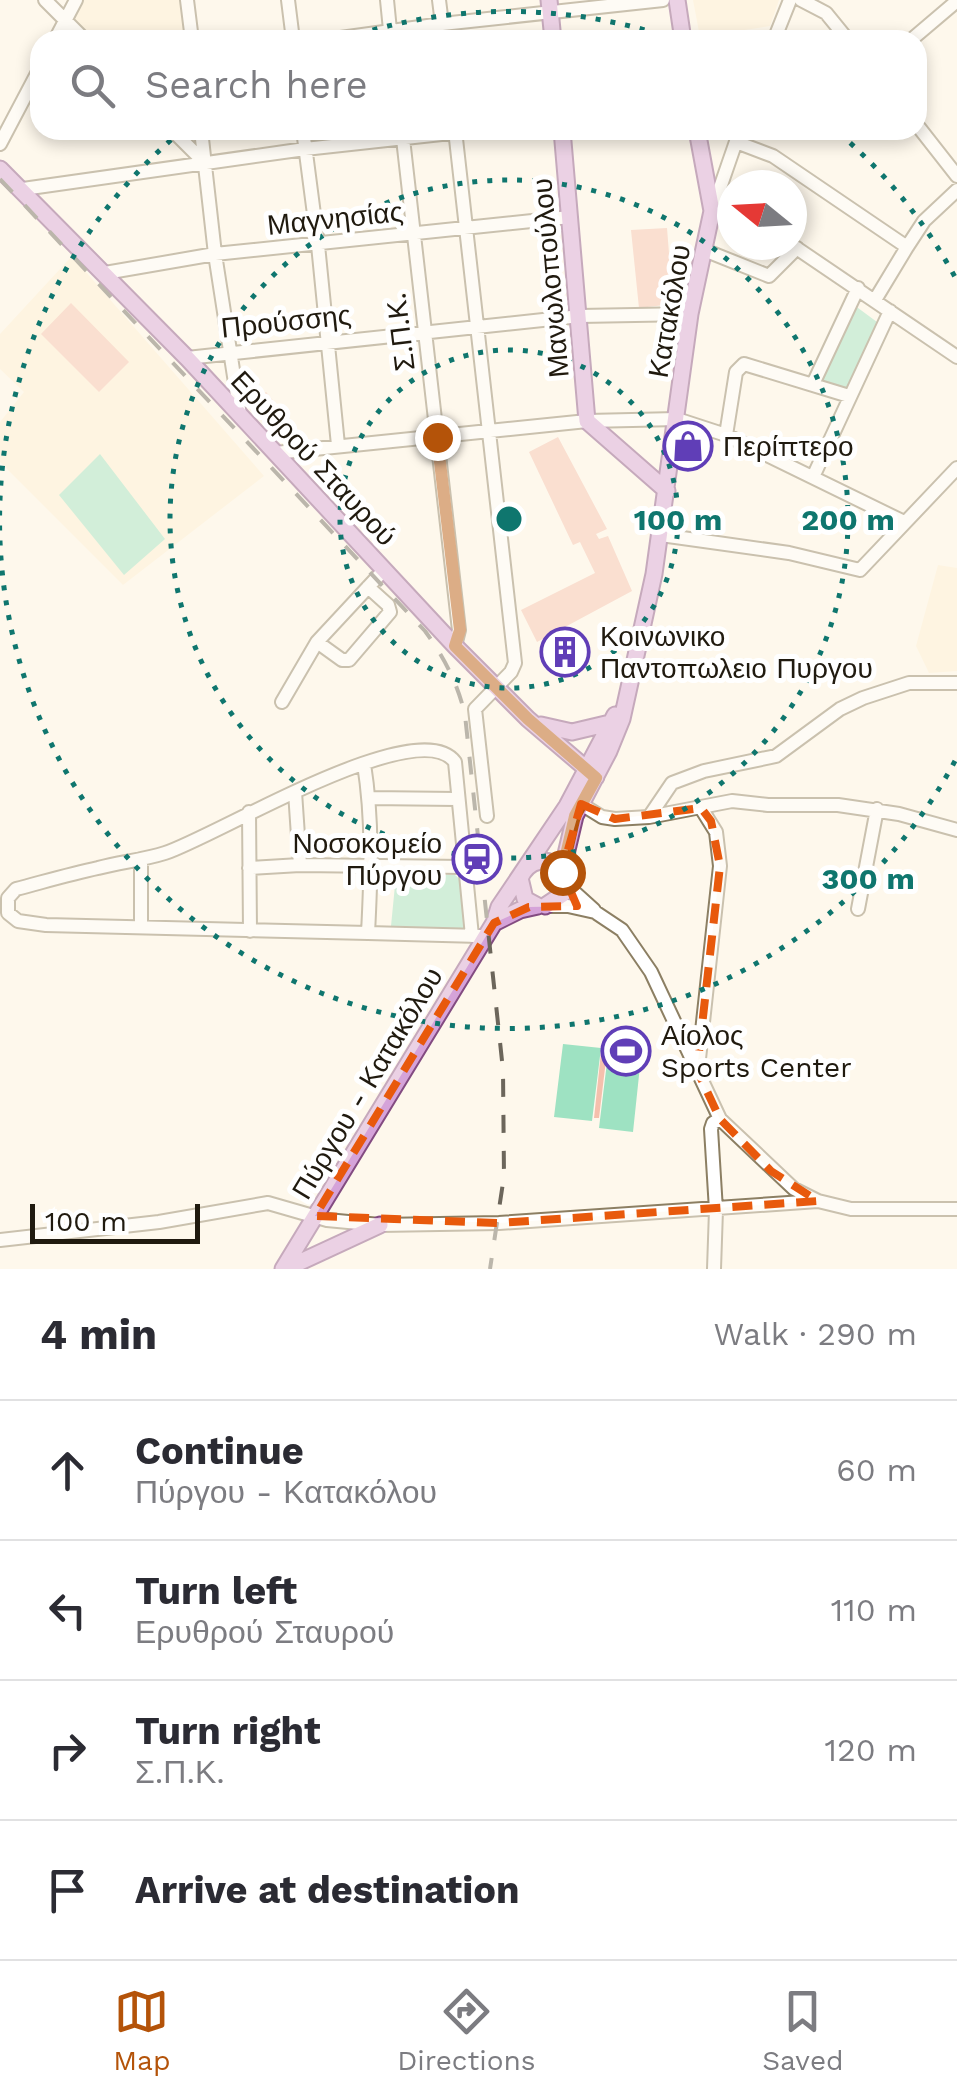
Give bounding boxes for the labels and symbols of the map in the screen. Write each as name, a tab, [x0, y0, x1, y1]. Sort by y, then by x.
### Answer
north arrow	[717, 170, 807, 260]
street label: Μανωλοπούλου	[525, 177, 576, 379]
street label: Μαγνησίας	[266, 195, 405, 242]
street label: Κατακόλου	[642, 242, 697, 380]
street label: Σ.Π.Κ.	[379, 291, 422, 373]
street label: Προύσσης	[219, 298, 353, 345]
street label: Ερυθρού Σταυρού	[224, 364, 403, 553]
route end	[415, 415, 461, 461]
shop icon: Περίπτερο	[662, 420, 714, 472]
place label: Περίπτερο	[723, 430, 854, 463]
centre of rings	[491, 501, 527, 537]
text: 100 m	[634, 502, 722, 537]
text: 200 m	[801, 502, 895, 537]
place label: Κοινωνικο Παντοπωλειο Πυργου	[600, 620, 873, 685]
building icon: Κοινωνικο Παντοπωλειο Πυργου	[539, 626, 591, 678]
place label: Νοσοκομείο Πύργου	[292, 827, 442, 892]
station icon: Νοσοκομείο Πύργου	[451, 833, 503, 885]
route start	[540, 850, 586, 896]
text: 300 m	[821, 861, 915, 896]
street label: Πύργου - Κατακόλου	[285, 961, 450, 1205]
place label: Αίολος Sports Center	[661, 1019, 852, 1084]
sports icon: Αίολος Sports Center	[600, 1025, 652, 1077]
scale bar	[30, 1199, 200, 1244]

